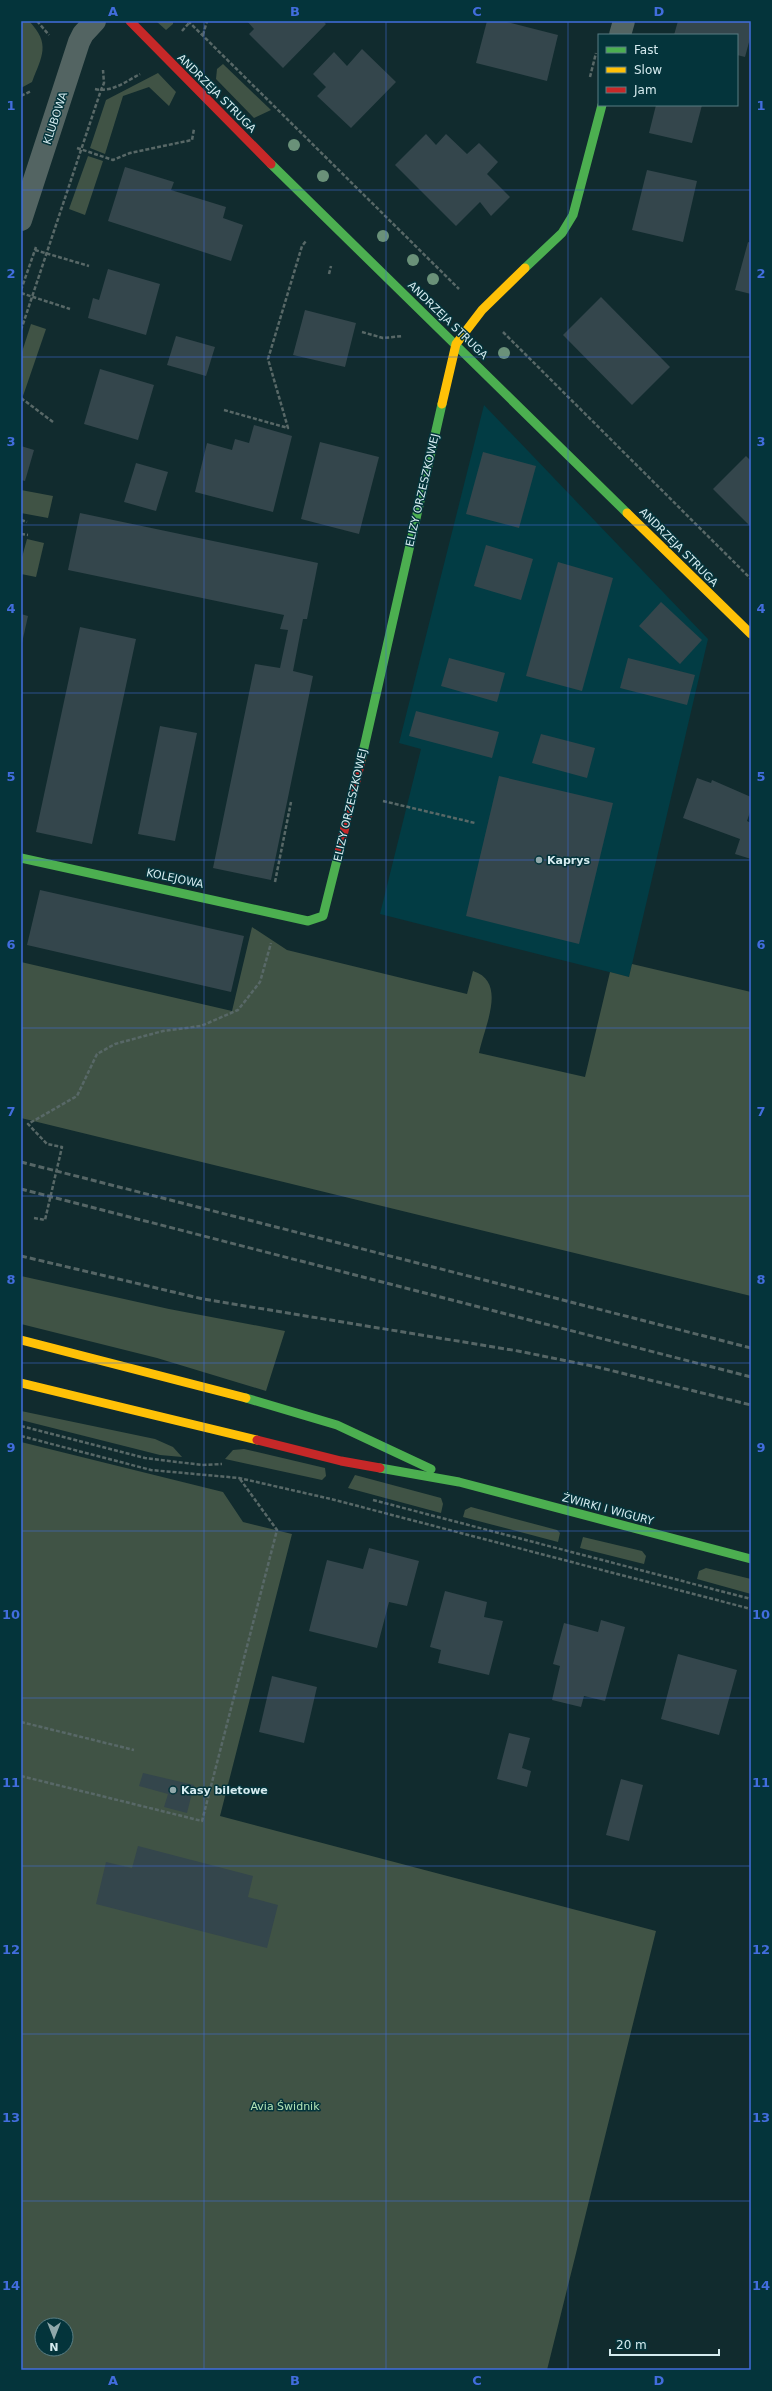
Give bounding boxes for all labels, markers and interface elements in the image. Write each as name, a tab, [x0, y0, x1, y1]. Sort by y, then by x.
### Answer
text: A	[108, 4, 118, 19]
text: B	[290, 4, 300, 19]
text: C	[472, 4, 482, 19]
text: D	[654, 4, 665, 19]
legend	[598, 34, 738, 106]
text: Fast	[634, 43, 658, 57]
street label: ANDRZEJA STRUGA	[175, 51, 259, 136]
text: Slow	[634, 63, 662, 77]
text: Jam	[633, 83, 657, 97]
street label: KLUBOWA	[41, 90, 70, 146]
text: 1	[6, 98, 16, 113]
text: 1	[756, 98, 766, 113]
text: 2	[6, 266, 16, 281]
text: 2	[756, 266, 766, 281]
street label: ANDRZEJA STRUGA	[405, 279, 491, 362]
street label: ELIZY ORZESZKOWEJ	[403, 432, 442, 548]
text: 3	[6, 434, 16, 449]
text: 3	[756, 434, 766, 449]
street label: ANDRZEJA STRUGA	[637, 505, 721, 590]
text: 4	[6, 601, 16, 616]
text: 4	[756, 601, 766, 616]
street label: ELIZY ORZESZKOWEJ	[331, 747, 370, 863]
text: 5	[6, 769, 16, 784]
text: 5	[756, 769, 766, 784]
place label: Kaprys	[547, 854, 590, 867]
marker: Kaprys	[534, 855, 544, 865]
street label: KOLEJOWA	[145, 866, 205, 891]
text: 6	[6, 937, 16, 952]
text: 6	[756, 937, 766, 952]
text: 7	[6, 1104, 16, 1119]
text: 7	[756, 1104, 766, 1119]
text: 8	[6, 1272, 16, 1287]
text: 8	[756, 1272, 766, 1287]
text: 9	[6, 1440, 16, 1455]
text: 9	[756, 1440, 766, 1455]
street label: ŻWIRKI I WIGURY	[561, 1491, 655, 1528]
text: 10	[2, 1607, 20, 1622]
text: 10	[752, 1607, 770, 1622]
text: 11	[2, 1775, 20, 1790]
text: 11	[752, 1775, 770, 1790]
place label: Kasy biletowe	[181, 1784, 268, 1797]
marker: Kasy biletowe	[168, 1785, 178, 1795]
text: 12	[2, 1942, 20, 1957]
text: 12	[752, 1942, 770, 1957]
park label: Avia Świdnik	[250, 2100, 320, 2113]
text: 13	[2, 2110, 20, 2125]
text: 13	[752, 2110, 770, 2125]
text: 14	[2, 2278, 20, 2293]
text: 14	[752, 2278, 770, 2293]
north arrow	[34, 2317, 74, 2357]
scale bar	[610, 2331, 719, 2357]
text: 20 m	[616, 2338, 647, 2352]
text: N	[49, 2340, 59, 2353]
text: A	[108, 2373, 118, 2388]
text: B	[290, 2373, 300, 2388]
text: C	[472, 2373, 482, 2388]
text: D	[654, 2373, 665, 2388]

